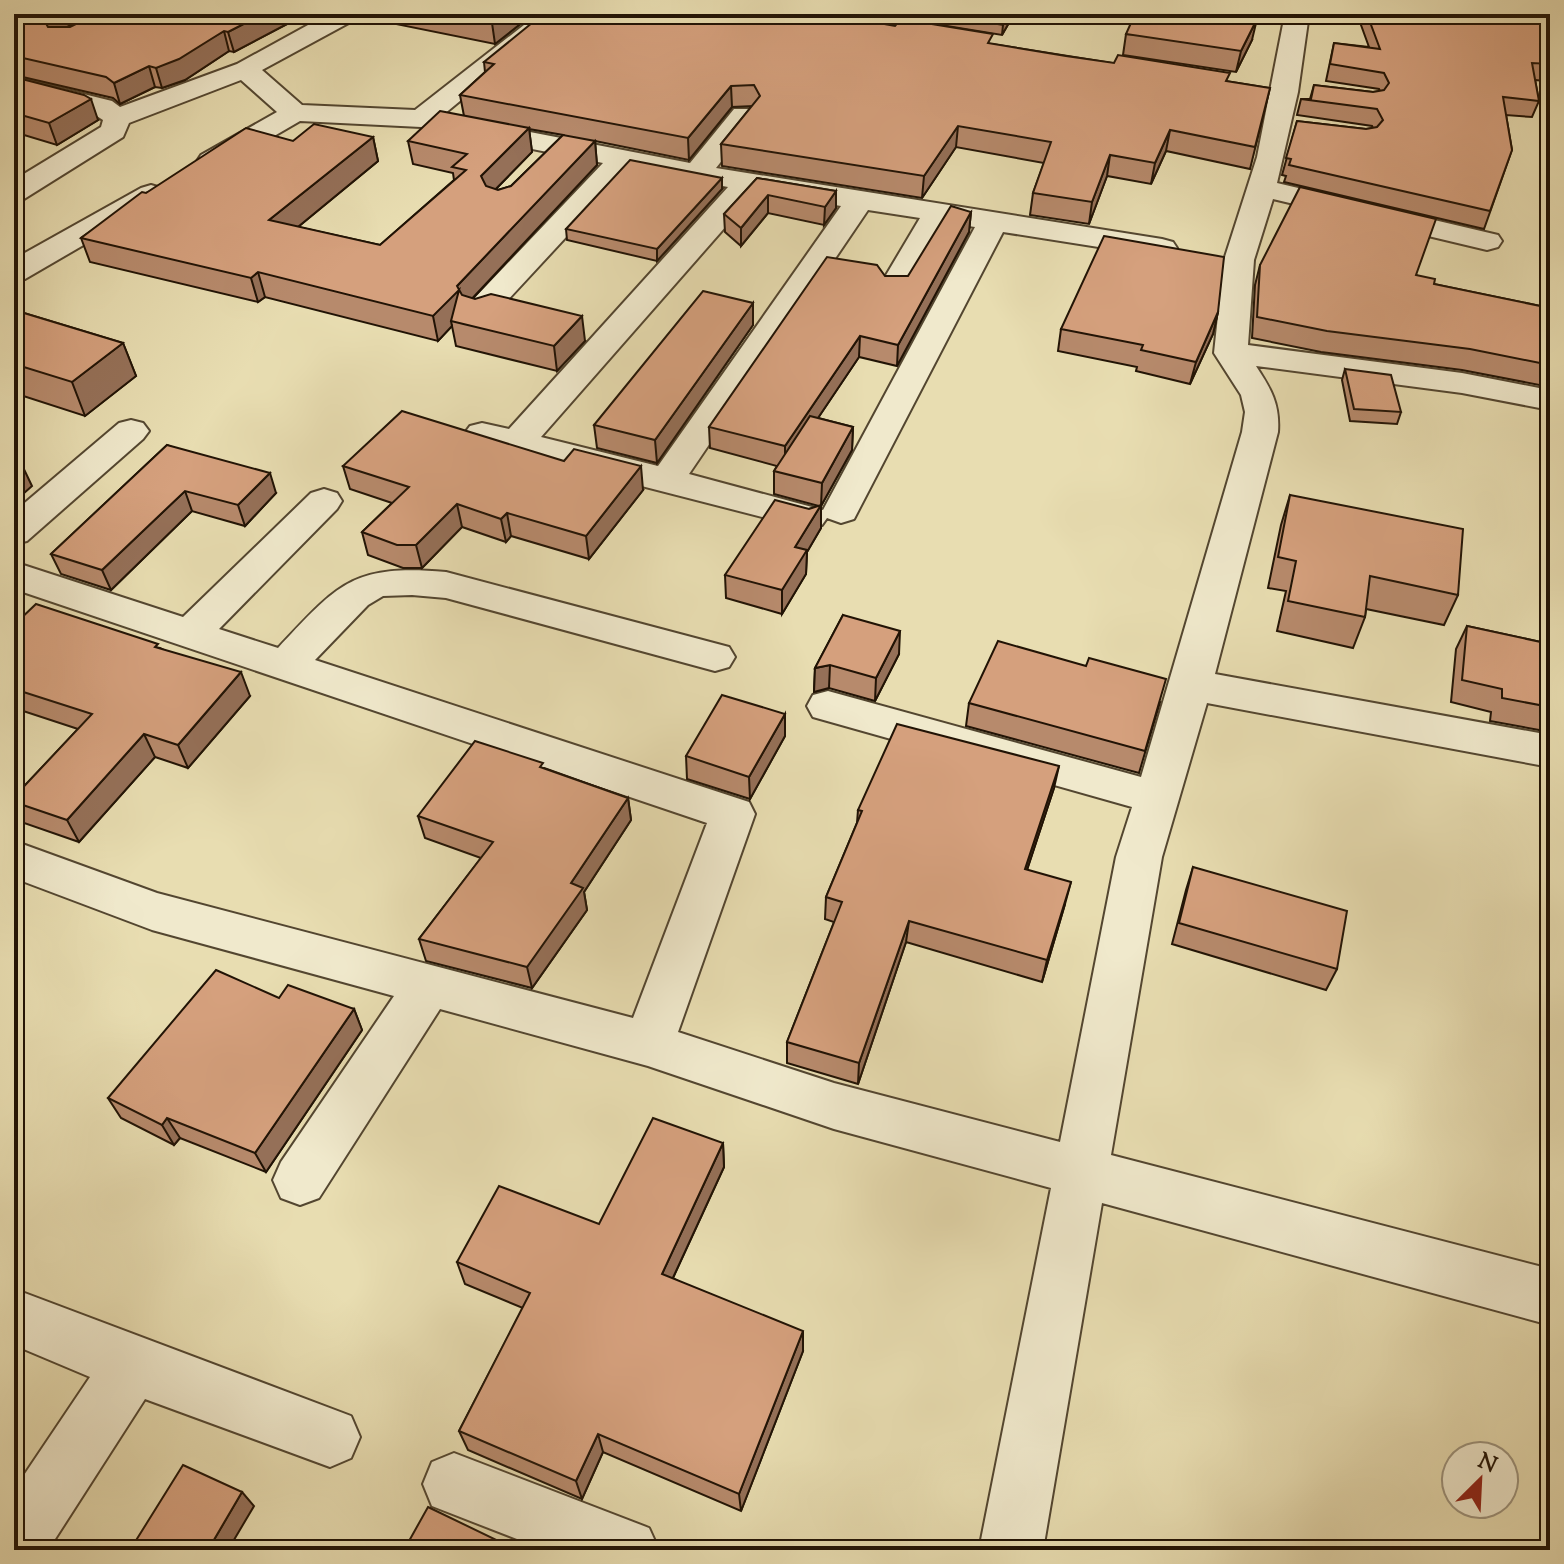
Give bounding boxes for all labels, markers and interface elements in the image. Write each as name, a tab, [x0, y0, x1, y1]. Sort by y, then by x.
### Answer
north arrow	[1440, 1440, 1520, 1520]
text: N	[1472, 1446, 1502, 1483]

